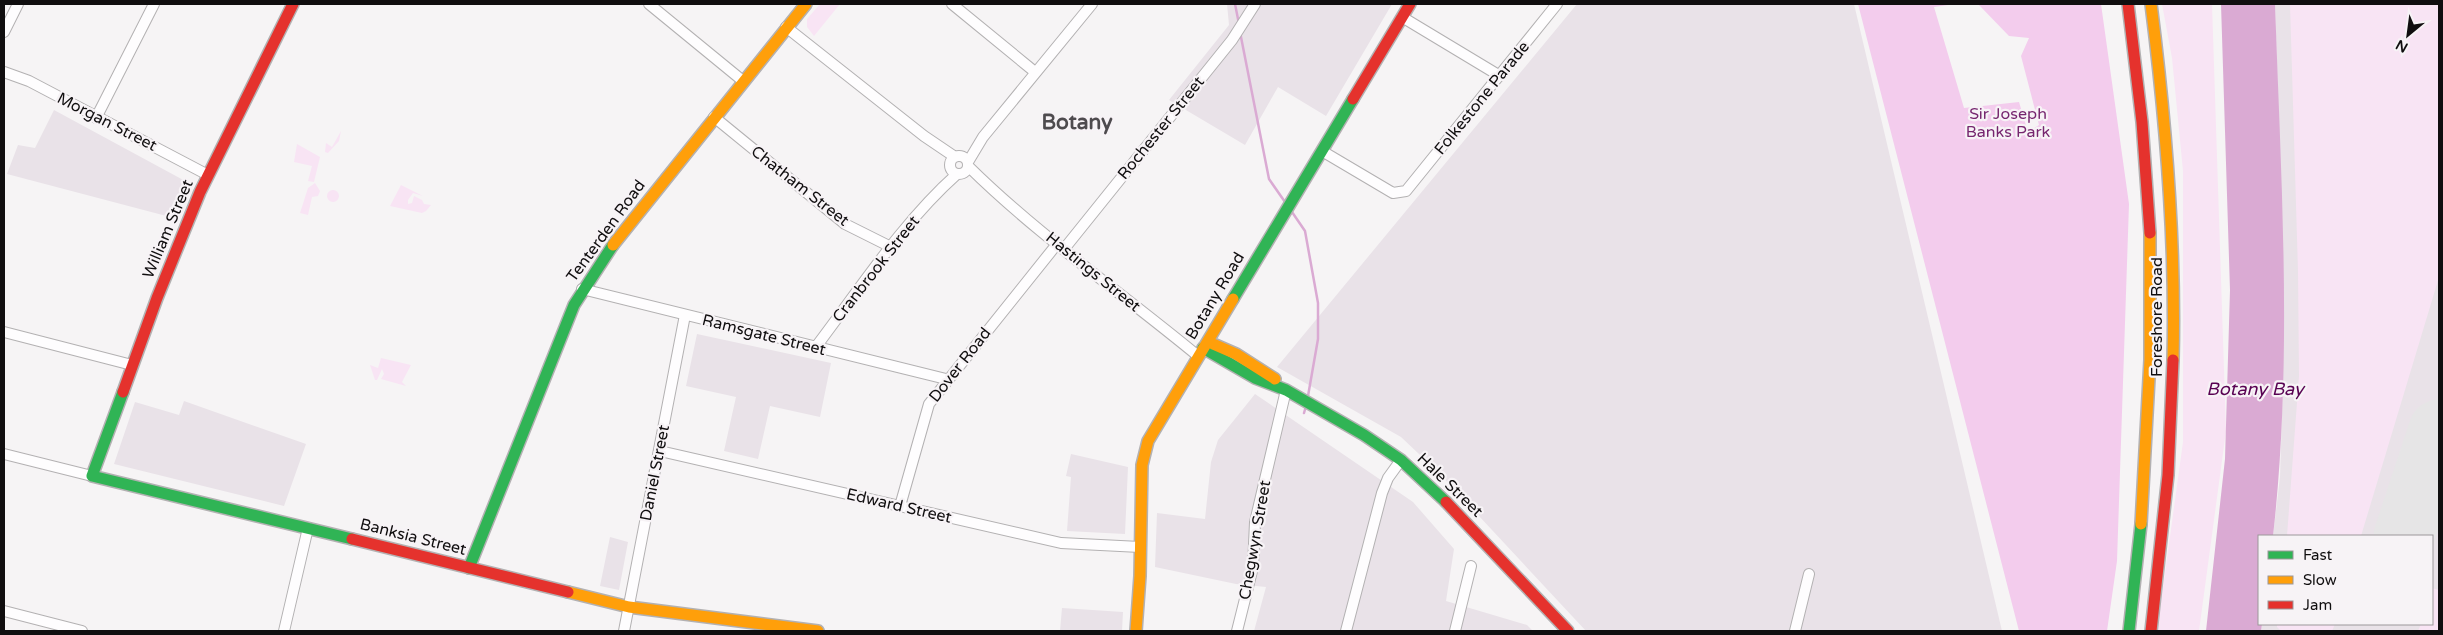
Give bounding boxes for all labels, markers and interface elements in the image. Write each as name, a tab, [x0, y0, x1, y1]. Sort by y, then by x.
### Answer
north arrow	[2383, 10, 2433, 60]
text: N	[2393, 36, 2411, 56]
street label: Folkestone Parade	[1430, 37, 1534, 159]
street label: Rochester Street	[1113, 72, 1209, 184]
street label: Morgan Street	[54, 88, 160, 156]
park label: Sir Joseph Banks Park	[1966, 104, 2051, 142]
district label: Botany	[1042, 110, 1113, 135]
street label: Chatham Street	[747, 141, 853, 231]
street label: Tenterden Road	[562, 176, 650, 286]
street label: William Street	[138, 177, 198, 281]
street label: Cranbrook Street	[828, 212, 924, 326]
street label: Hastings Street	[1042, 228, 1144, 316]
street label: Botany Road	[1181, 249, 1249, 343]
street label: Foreshore Road	[2147, 257, 2167, 377]
street label: Ramsgate Street	[700, 310, 828, 360]
street label: Dover Road	[925, 324, 995, 406]
water label: Botany Bay	[2206, 378, 2306, 400]
street label: Daniel Street	[636, 423, 674, 523]
street label: Hale Street	[1413, 449, 1487, 521]
street label: Chegwyn Street	[1235, 479, 1275, 601]
street label: Edward Street	[844, 484, 954, 528]
street label: Banksia Street	[358, 514, 468, 560]
legend	[2258, 535, 2433, 625]
text: Fast	[2303, 546, 2333, 564]
text: Slow	[2303, 571, 2337, 589]
text: Jam	[2303, 596, 2332, 614]

